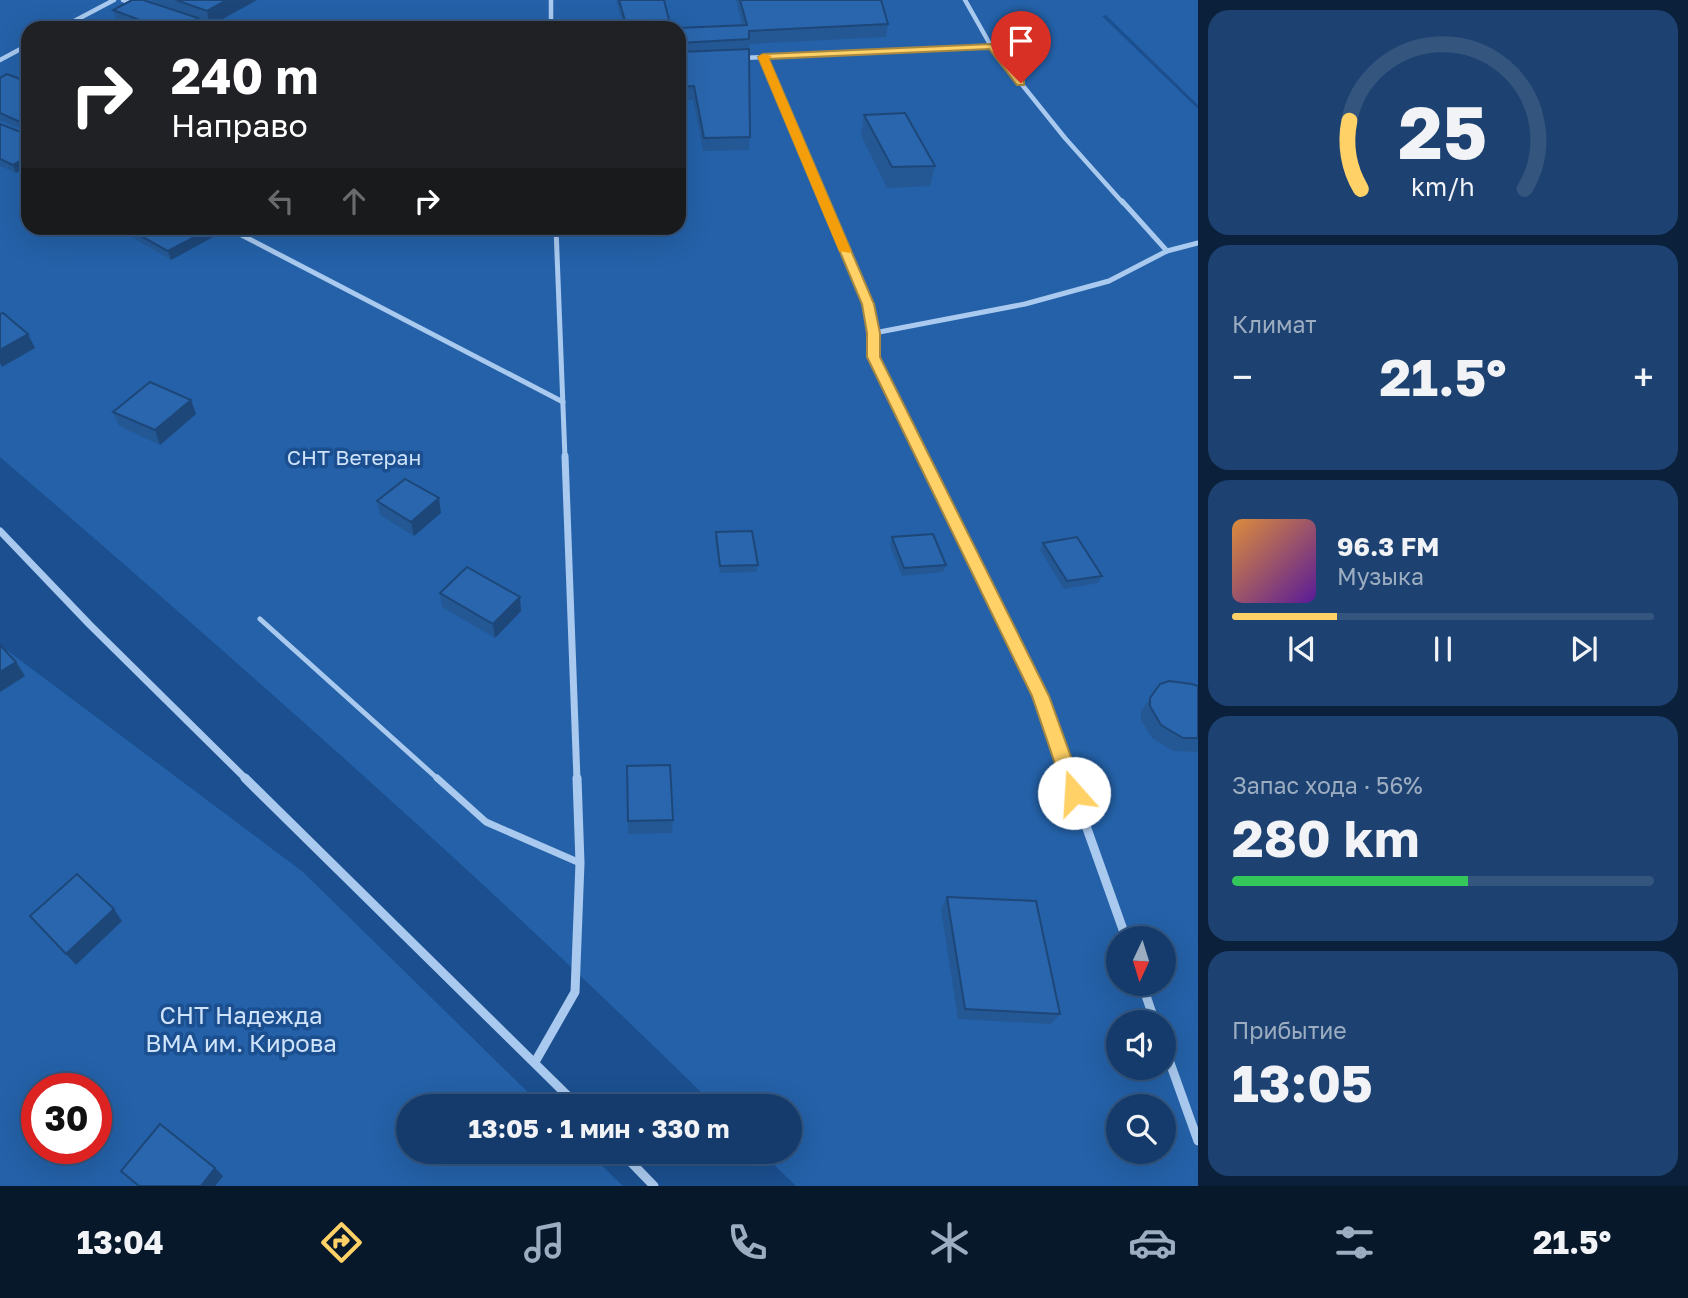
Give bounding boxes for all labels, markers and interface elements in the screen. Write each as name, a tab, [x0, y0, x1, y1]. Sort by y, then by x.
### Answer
pin	[991, 11, 1051, 83]
icon: arrive	[1002, 22, 1040, 60]
text: 240 m	[171, 46, 319, 105]
icon: right	[56, 49, 147, 140]
text: 25	[1399, 88, 1487, 175]
text: Направо	[171, 106, 308, 144]
text: km/h	[1411, 170, 1475, 201]
icon: left	[262, 182, 300, 220]
icon: ahead	[335, 182, 373, 220]
icon: right	[408, 182, 446, 220]
text: Климат	[1232, 310, 1317, 338]
text: 21.5°	[1379, 345, 1507, 407]
text: −	[1232, 354, 1253, 399]
text: +	[1633, 354, 1654, 399]
park label: СНТ Ветеран	[287, 444, 421, 470]
text: 96.3 FM	[1337, 531, 1439, 562]
text: Музыка	[1337, 562, 1424, 590]
icon: previous	[1283, 630, 1321, 668]
icon: pause	[1424, 630, 1462, 668]
icon: next	[1565, 630, 1603, 668]
position arrow	[1037, 756, 1111, 830]
text: Запас хода · 56%	[1232, 771, 1423, 799]
text: 280 km	[1232, 806, 1419, 868]
north arrow	[1106, 926, 1176, 996]
map controls	[1106, 926, 1176, 1164]
park label: СНТ Надежда ВМА им. Кирова	[145, 1000, 337, 1057]
button: sound	[1106, 1010, 1176, 1080]
text: Прибытие	[1232, 1016, 1347, 1044]
text: 13:05	[1232, 1051, 1373, 1113]
speed limit sign: 30	[21, 1073, 112, 1164]
button: search	[1106, 1094, 1176, 1164]
text: 13:05 · 1 мин · 330 m	[468, 1113, 730, 1144]
icon: directions	[317, 1218, 366, 1267]
icon: music	[520, 1218, 569, 1267]
icon: phone	[723, 1218, 772, 1267]
icon: climate	[925, 1218, 974, 1267]
icon: car	[1128, 1218, 1177, 1267]
icon: filters	[1330, 1218, 1379, 1267]
text: 13:04	[77, 1223, 164, 1261]
text: 21.5°	[1533, 1223, 1611, 1261]

